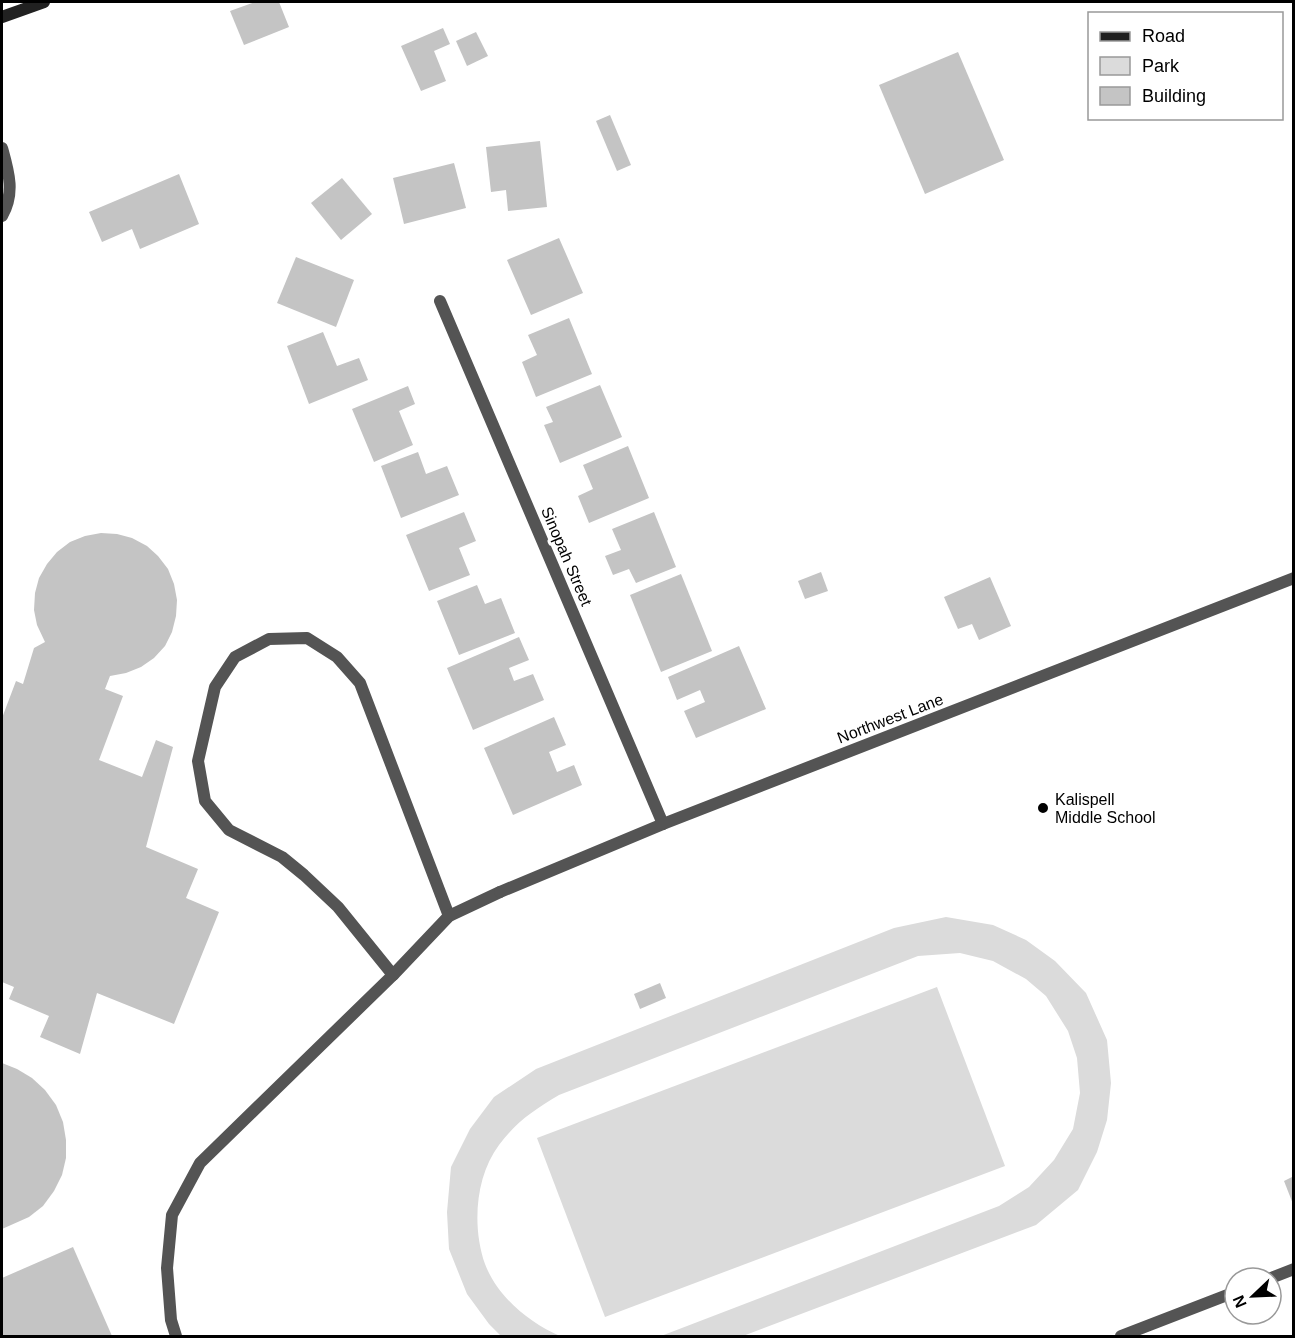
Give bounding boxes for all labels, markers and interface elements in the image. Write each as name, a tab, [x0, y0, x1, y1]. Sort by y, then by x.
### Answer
legend	[1088, 12, 1283, 120]
text: Road	[1142, 26, 1185, 46]
text: Park	[1142, 56, 1180, 76]
text: Building	[1142, 86, 1206, 106]
street label: Sinopah Street	[538, 504, 595, 609]
street label: Northwest Lane	[835, 690, 946, 746]
place label: Kalispell Middle School	[1055, 791, 1156, 826]
marker: Kalispell Middle School	[1036, 801, 1050, 815]
north arrow	[1223, 1266, 1283, 1326]
text: N	[1230, 1293, 1250, 1310]

